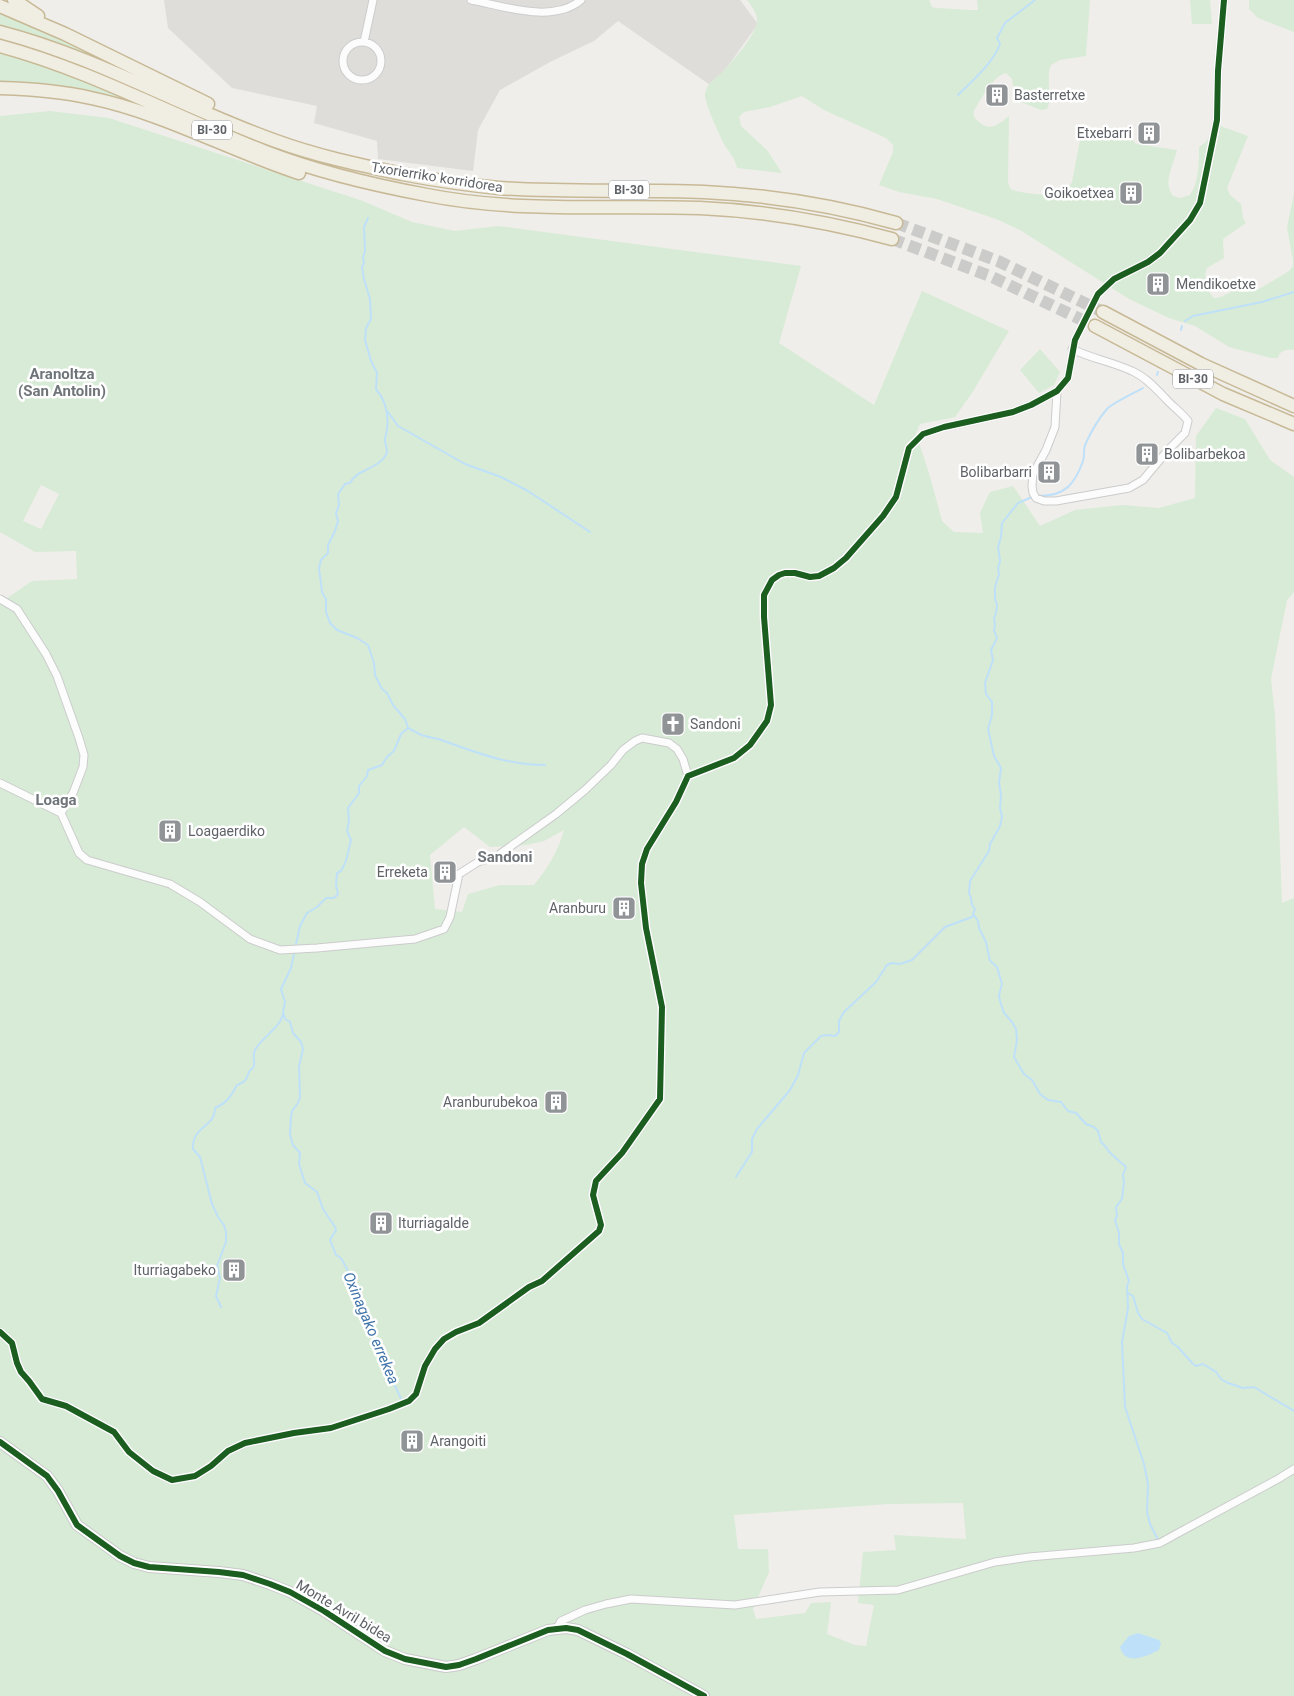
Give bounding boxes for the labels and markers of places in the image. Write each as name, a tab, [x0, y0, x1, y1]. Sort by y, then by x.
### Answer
building icon: Basterretxe	[984, 82, 1010, 108]
place label: Basterretxe	[1014, 87, 1085, 103]
building icon: Etxebarri	[1136, 120, 1162, 146]
place label: Etxebarri	[1077, 125, 1132, 141]
building icon: Goikoetxea	[1118, 180, 1144, 206]
place label: Goikoetxea	[1044, 185, 1114, 201]
building icon: Mendikoetxe	[1145, 271, 1171, 297]
place label: Mendikoetxe	[1176, 276, 1256, 292]
building icon: Bolibarbekoa	[1134, 441, 1160, 467]
place label: Bolibarbekoa	[1164, 446, 1246, 462]
building icon: Bolibarbarri	[1036, 459, 1062, 485]
place label: Bolibarbarri	[960, 464, 1032, 480]
church icon: Sandoni	[660, 711, 686, 737]
place label: Sandoni	[690, 716, 741, 732]
building icon: Loagaerdiko	[157, 818, 183, 844]
place label: Loagaerdiko	[188, 823, 265, 839]
building icon: Erreketa	[432, 859, 458, 885]
place label: Erreketa	[377, 864, 428, 880]
building icon: Aranburu	[611, 895, 637, 921]
place label: Aranburu	[549, 900, 606, 916]
building icon: Aranburubekoa	[543, 1089, 569, 1115]
place label: Aranburubekoa	[443, 1094, 538, 1110]
building icon: Iturriagalde	[368, 1210, 394, 1236]
place label: Iturriagalde	[398, 1215, 469, 1231]
building icon: Iturriagabeko	[221, 1257, 247, 1283]
place label: Iturriagabeko	[134, 1262, 216, 1278]
building icon: Arangoiti	[399, 1428, 425, 1454]
place label: Arangoiti	[430, 1433, 486, 1449]

